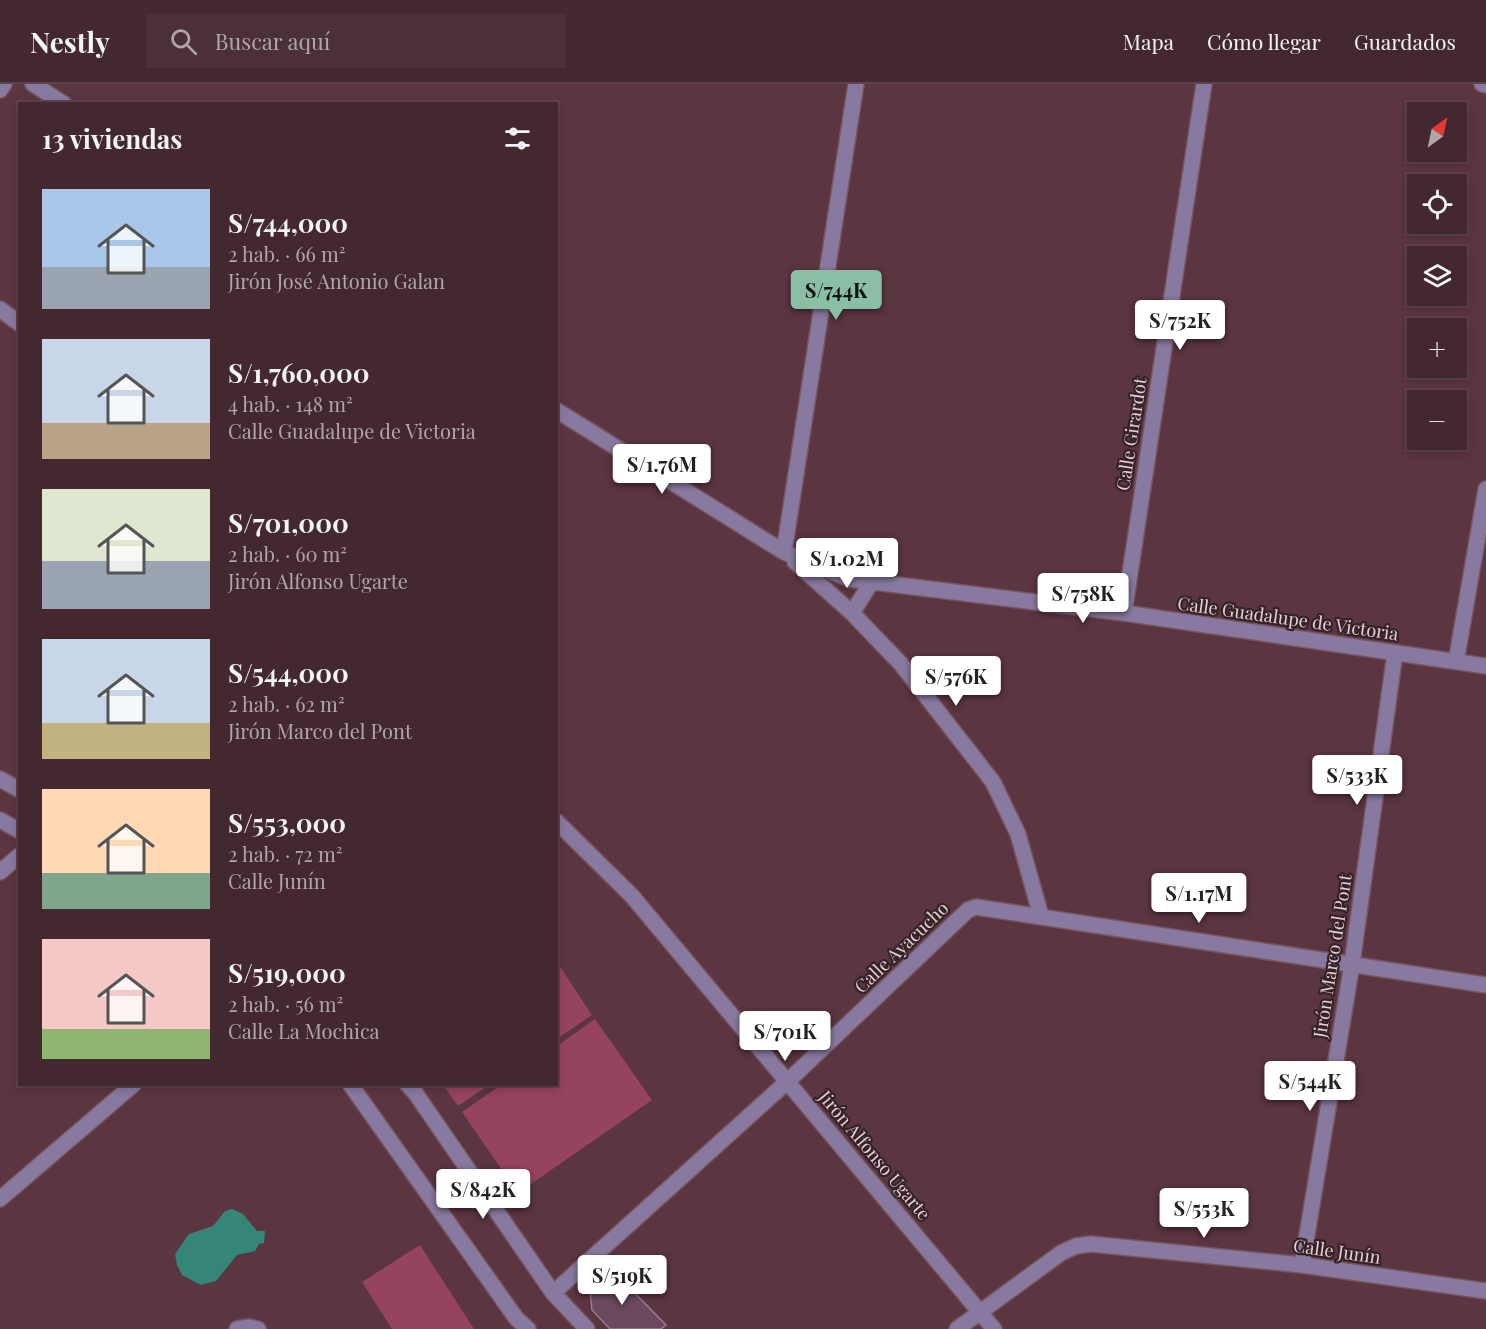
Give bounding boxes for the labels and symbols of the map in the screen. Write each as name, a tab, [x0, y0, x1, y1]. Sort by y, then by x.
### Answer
north arrow	[1407, 102, 1467, 162]
pin: S/744K	[787, 270, 885, 321]
pin: S/752K	[1131, 300, 1229, 351]
street label: Calle Girardot	[1110, 375, 1152, 492]
pin: S/1.76M	[607, 444, 717, 495]
pin: S/1.02M	[792, 538, 902, 589]
pin: S/758K	[1034, 573, 1132, 624]
street label: Calle Guadalupe de Victoria	[1176, 591, 1400, 645]
pin: S/576K	[907, 656, 1005, 707]
pin: S/533K	[1308, 755, 1406, 806]
street label: Jirón Marco del Pont	[1307, 872, 1357, 1041]
pin: S/1.17M	[1144, 873, 1254, 924]
street label: Calle Ayacucho	[849, 896, 953, 998]
pin: S/701K	[736, 1011, 834, 1062]
pin: S/544K	[1261, 1061, 1359, 1112]
street label: Jirón Alfonso Ugarte	[813, 1084, 936, 1225]
pin: S/842K	[434, 1169, 532, 1220]
pin: S/553K	[1155, 1188, 1253, 1239]
street label: Calle Junín	[1292, 1233, 1382, 1269]
pin: S/519K	[573, 1255, 671, 1306]

